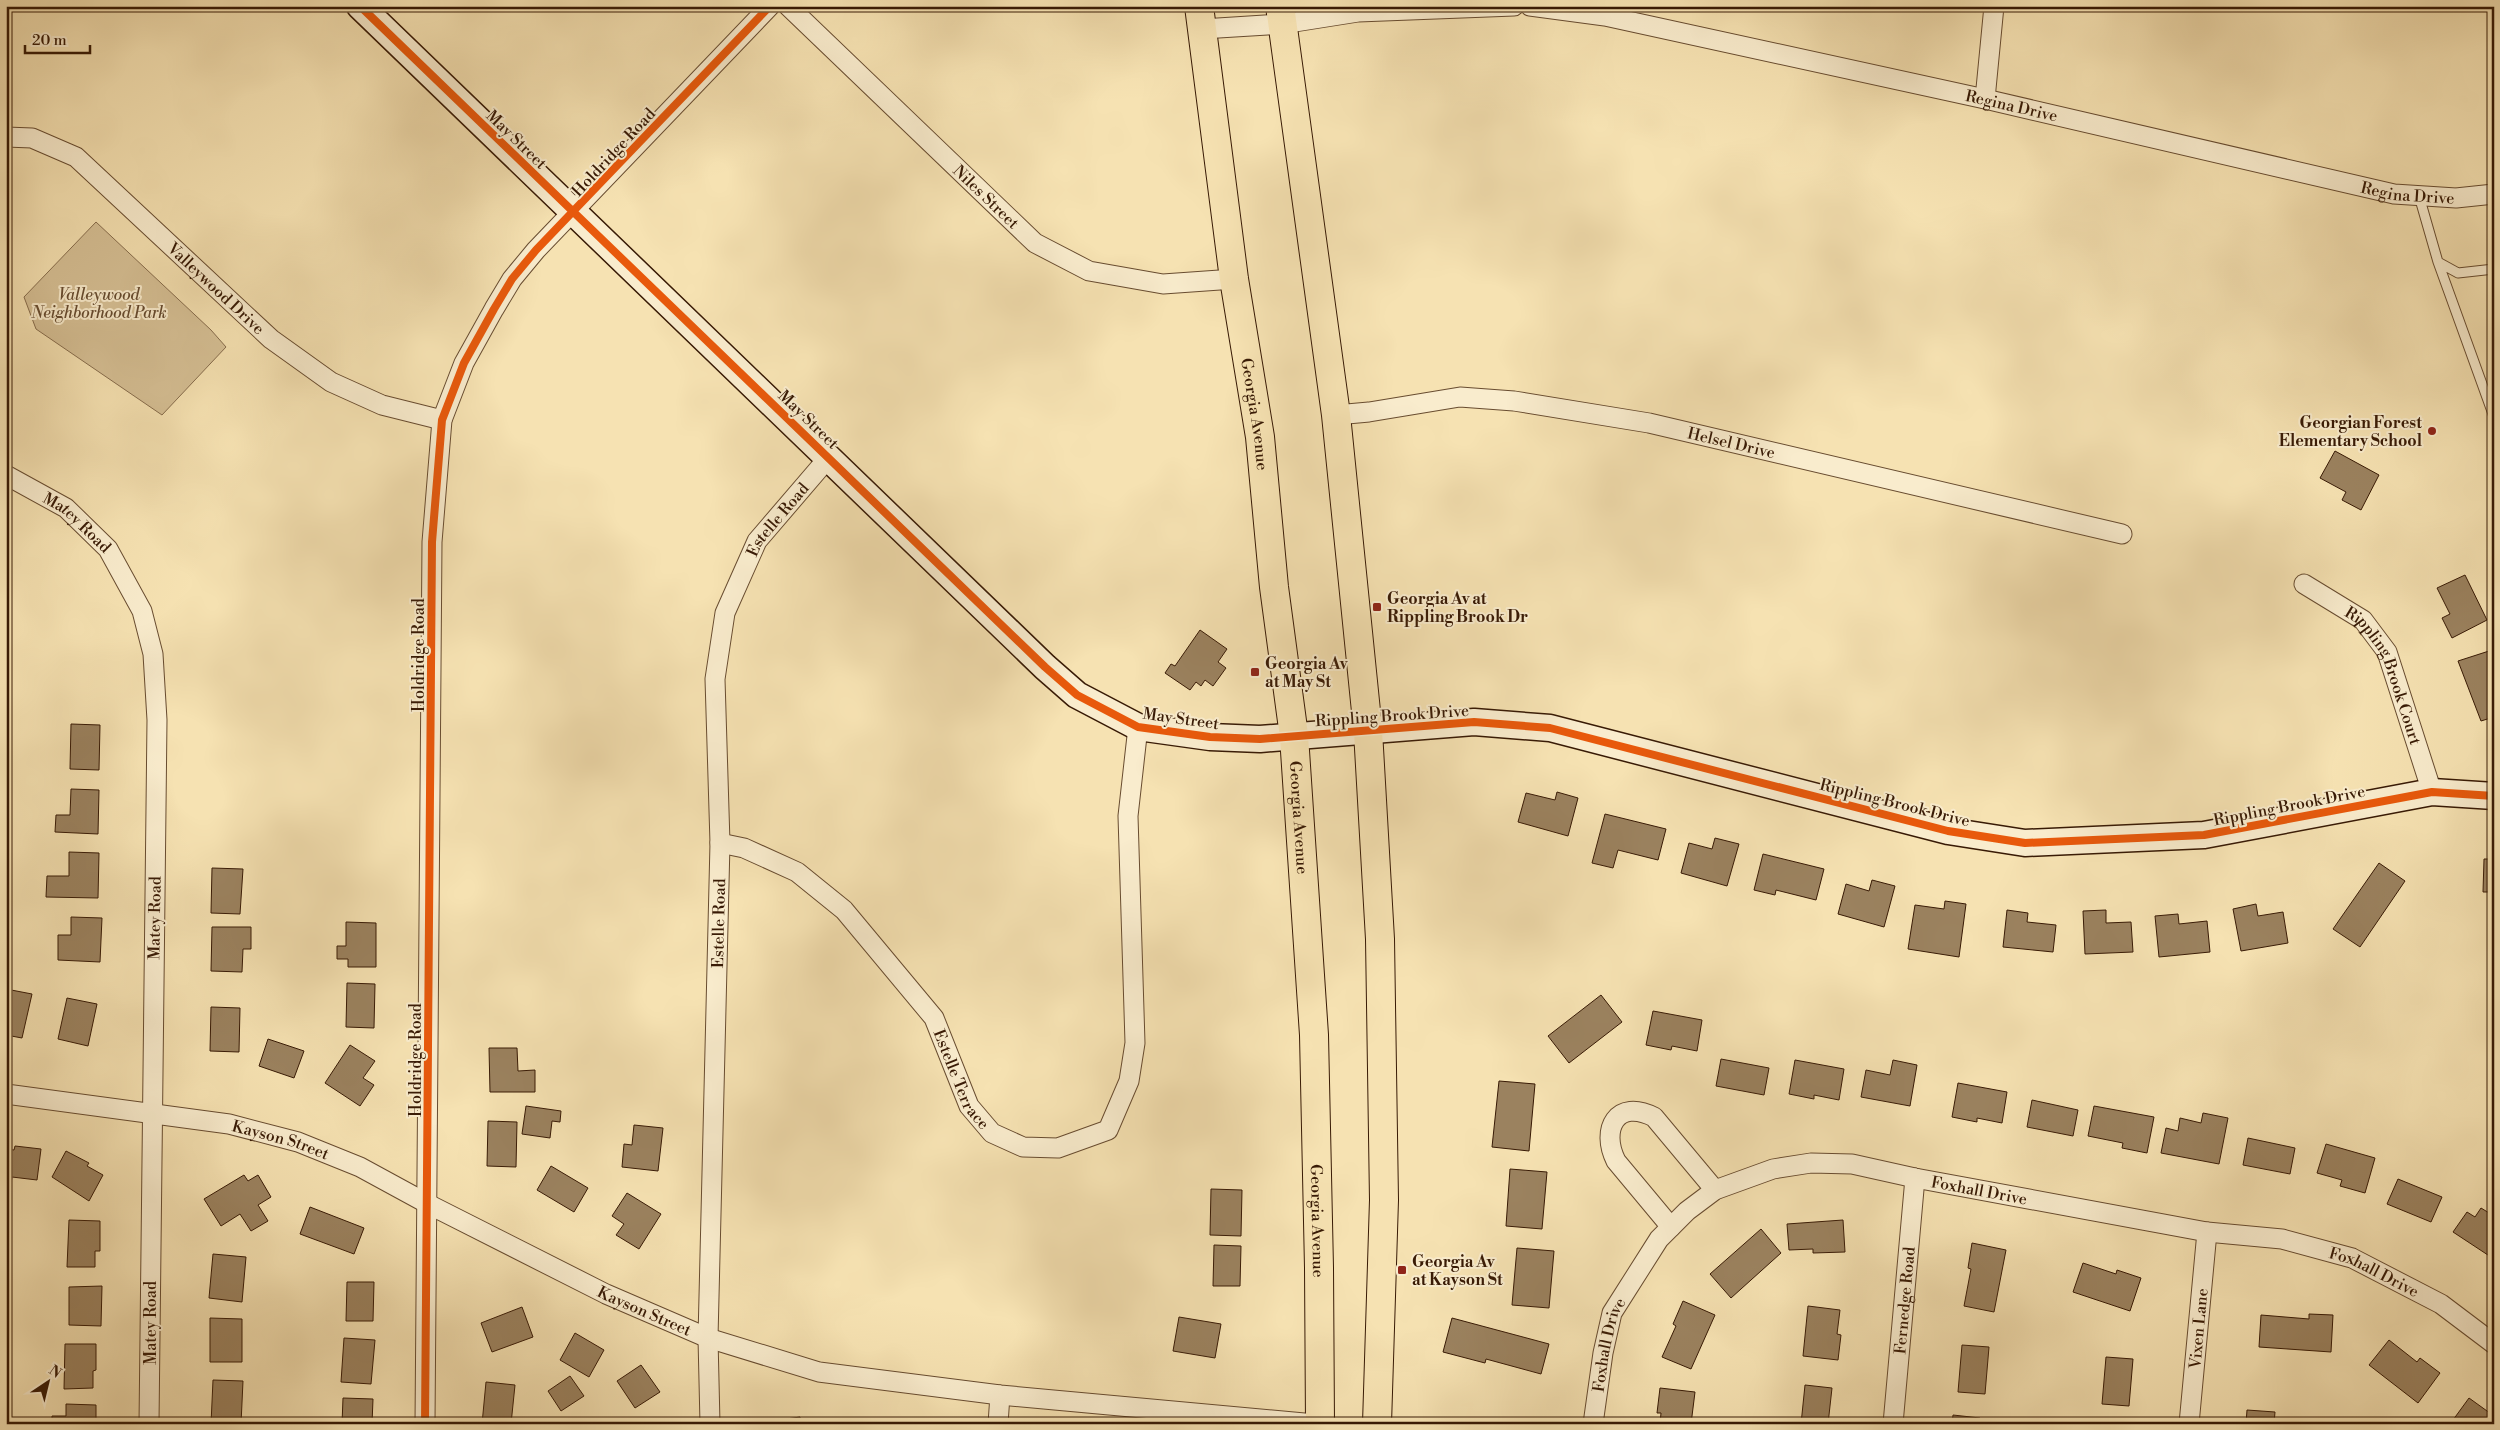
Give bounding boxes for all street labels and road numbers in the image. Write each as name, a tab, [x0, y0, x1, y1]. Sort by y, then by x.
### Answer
street label: Regina Drive	[1963, 86, 2060, 127]
street label: Holdridge Road	[568, 104, 660, 201]
street label: May Street	[482, 106, 551, 174]
street label: Niles Street	[949, 161, 1023, 234]
street label: Regina Drive	[2359, 178, 2455, 209]
street label: Valleywood Drive	[162, 238, 268, 339]
street label: Georgia Avenue	[1236, 357, 1272, 471]
street label: May Street	[774, 386, 843, 454]
street label: Helsel Drive	[1685, 423, 1777, 463]
street label: Estelle Road	[742, 479, 814, 560]
street label: Matey Road	[39, 488, 115, 557]
street label: Holdridge Road	[409, 598, 429, 712]
street label: Rippling Brook Court	[2341, 602, 2425, 748]
street label: Rippling Brook Drive	[1314, 701, 1470, 731]
street label: May Street	[1142, 704, 1221, 734]
street label: Georgia Avenue	[1285, 760, 1312, 875]
street label: Rippling Brook Drive	[1817, 775, 1972, 831]
street label: Rippling Brook Drive	[2212, 781, 2367, 831]
street label: Matey Road	[144, 876, 166, 960]
street label: Estelle Road	[708, 878, 730, 968]
street label: Holdridge Road	[406, 1003, 426, 1117]
street label: Estelle Terrace	[928, 1027, 993, 1134]
street label: Kayson Street	[230, 1116, 332, 1165]
street label: Georgia Avenue	[1306, 1164, 1328, 1278]
street label: Foxhall Drive	[1929, 1172, 2029, 1210]
street label: Foxhall Drive	[2327, 1243, 2422, 1302]
street label: Fernedge Road	[1890, 1246, 1920, 1355]
street label: Matey Road	[141, 1281, 161, 1365]
street label: Kayson Street	[594, 1282, 695, 1341]
street label: Vixen Lane	[2185, 1287, 2213, 1371]
street label: Foxhall Drive	[1589, 1294, 1630, 1394]

